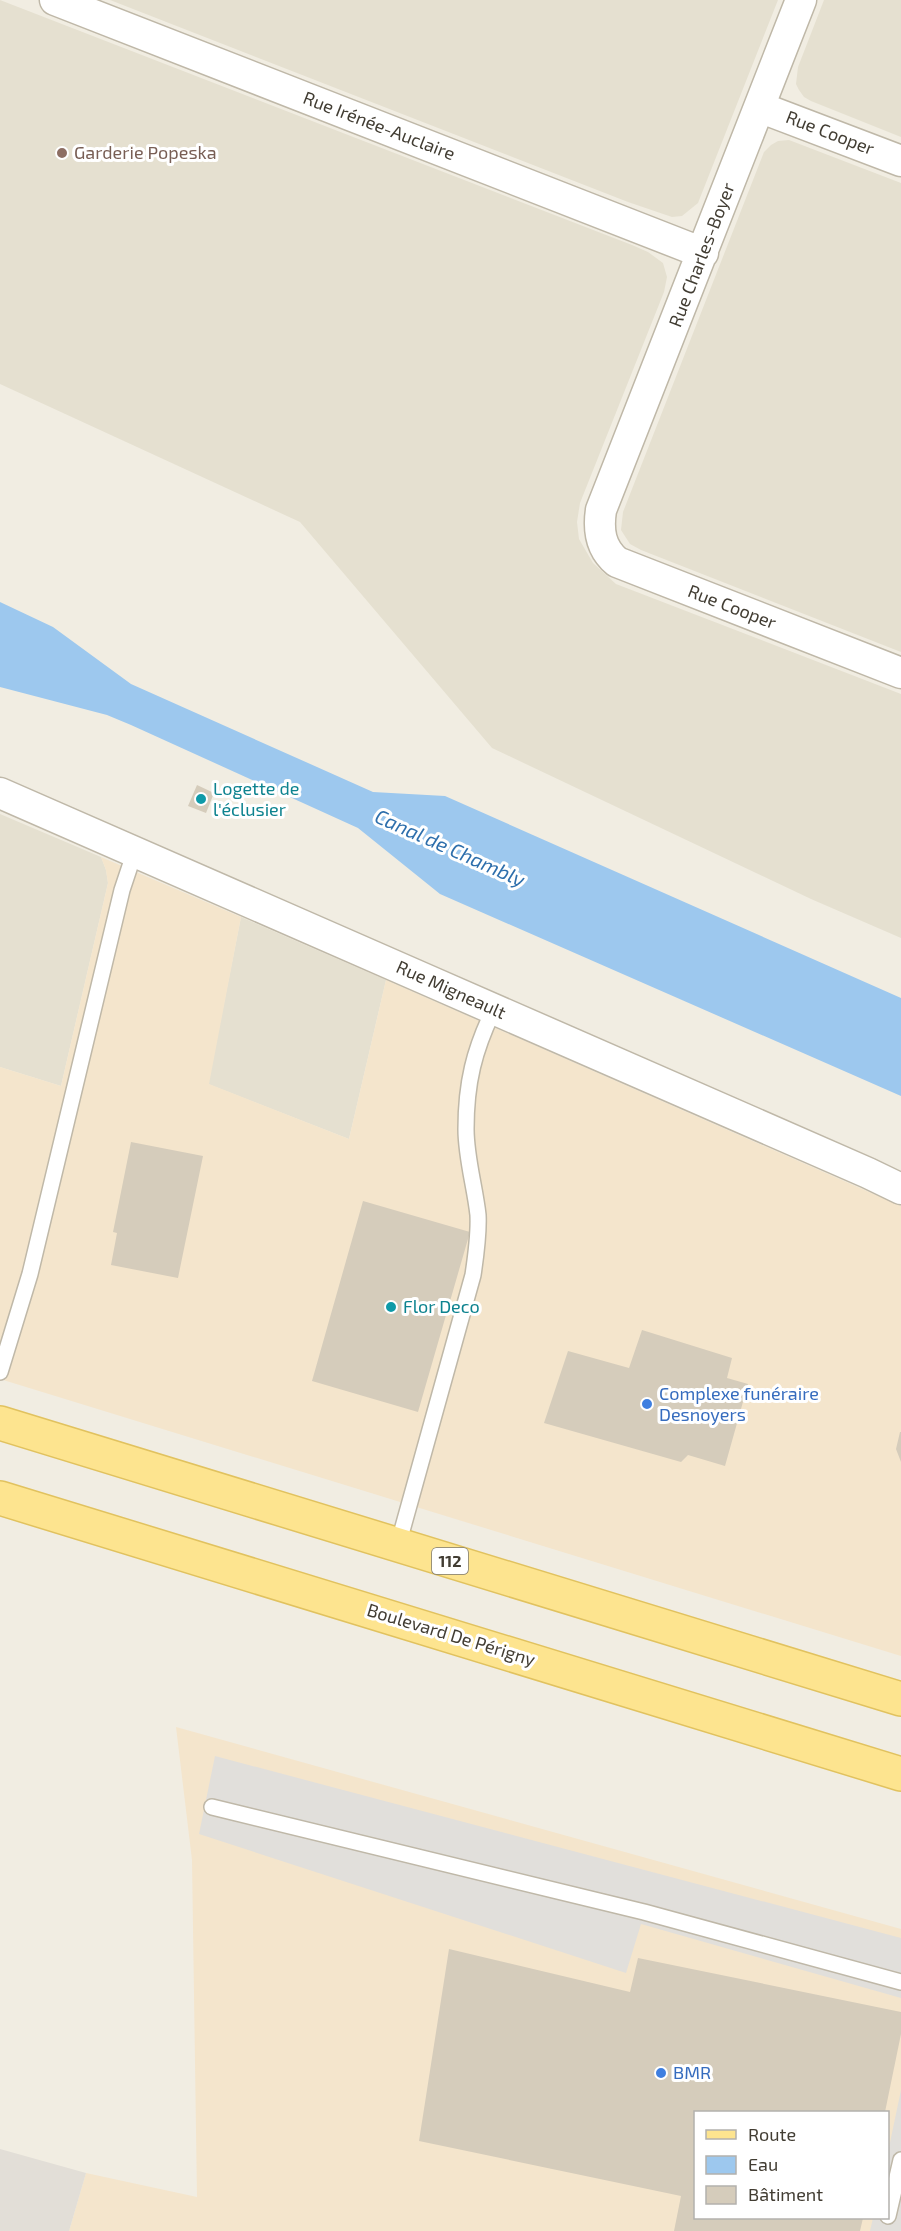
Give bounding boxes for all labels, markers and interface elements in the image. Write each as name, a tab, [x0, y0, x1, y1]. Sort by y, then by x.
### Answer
street label: Rue Irénée-Auclaire	[300, 86, 458, 164]
street label: Rue Cooper	[783, 105, 878, 159]
place label: Garderie Popeska	[74, 141, 217, 163]
marker: Garderie Popeska	[55, 146, 69, 160]
street label: Rue Charles-Boyer	[663, 179, 739, 330]
street label: Rue Cooper	[685, 579, 780, 633]
place label: Logette de l'éclusier	[213, 777, 299, 820]
marker: Logette de l'éclusier	[194, 792, 208, 806]
water label: Canal de Chambly	[371, 803, 529, 892]
street label: Rue Migneault	[393, 955, 510, 1023]
place label: Flor Deco	[403, 1295, 480, 1317]
marker: Flor Deco	[384, 1300, 398, 1314]
place label: Complexe funéraire Desnoyers	[659, 1382, 819, 1425]
marker: Complexe funéraire Desnoyers	[640, 1397, 654, 1411]
road number: 112	[432, 1548, 468, 1574]
street label: Boulevard De Périgny	[364, 1598, 539, 1670]
place label: BMR	[673, 2061, 711, 2083]
marker: BMR	[654, 2066, 668, 2080]
legend	[694, 2111, 889, 2219]
text: Route	[748, 2123, 796, 2145]
text: Eau	[748, 2153, 778, 2175]
text: Bâtiment	[748, 2183, 823, 2205]

